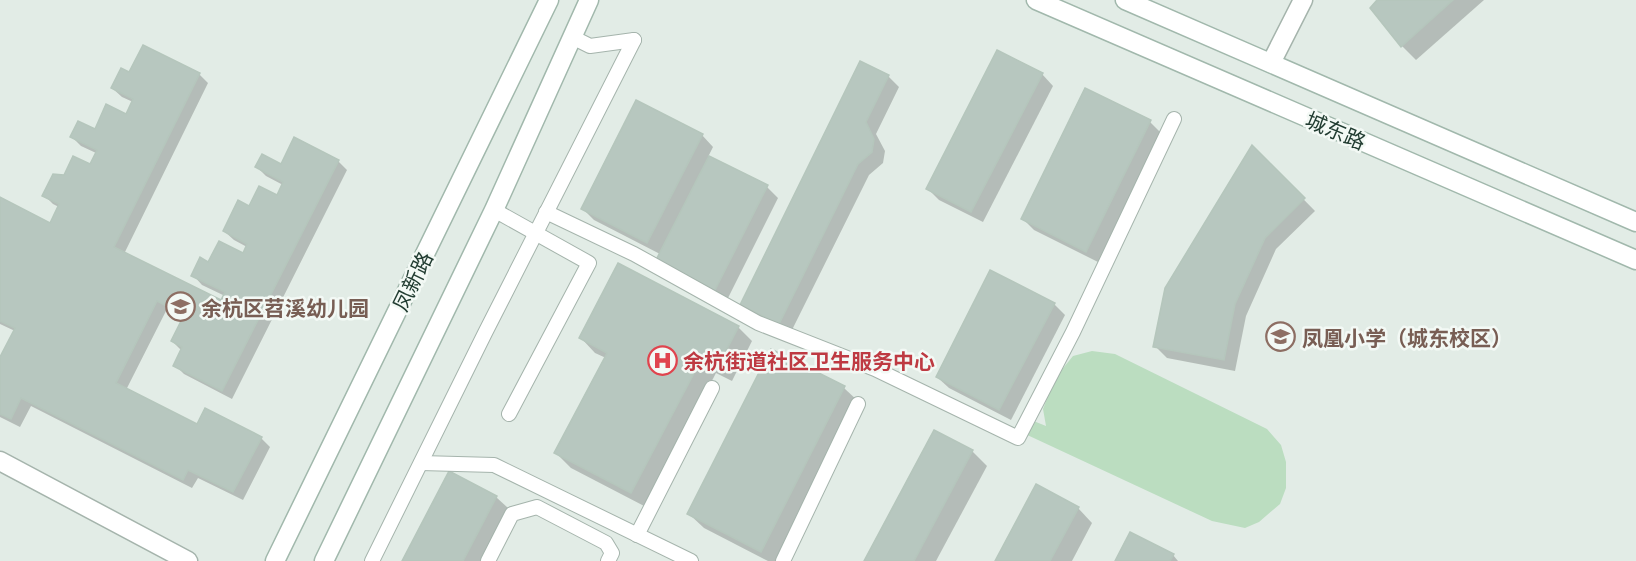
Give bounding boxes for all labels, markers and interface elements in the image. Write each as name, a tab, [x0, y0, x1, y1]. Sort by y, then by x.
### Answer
street label: 城东路	[1302, 106, 1370, 154]
street label: 凤新路	[387, 247, 437, 315]
school or university icon: 余杭区苕溪幼儿园	[164, 291, 196, 323]
place label: 余杭区苕溪幼儿园	[201, 295, 369, 320]
school or university icon: 凤凰小学（城东校区）	[1265, 321, 1297, 353]
place label: 凤凰小学（城东校区）	[1302, 325, 1512, 350]
hospital icon: 余杭街道社区卫生服务中心	[646, 344, 678, 376]
place label: 余杭街道社区卫生服务中心	[683, 348, 935, 373]

